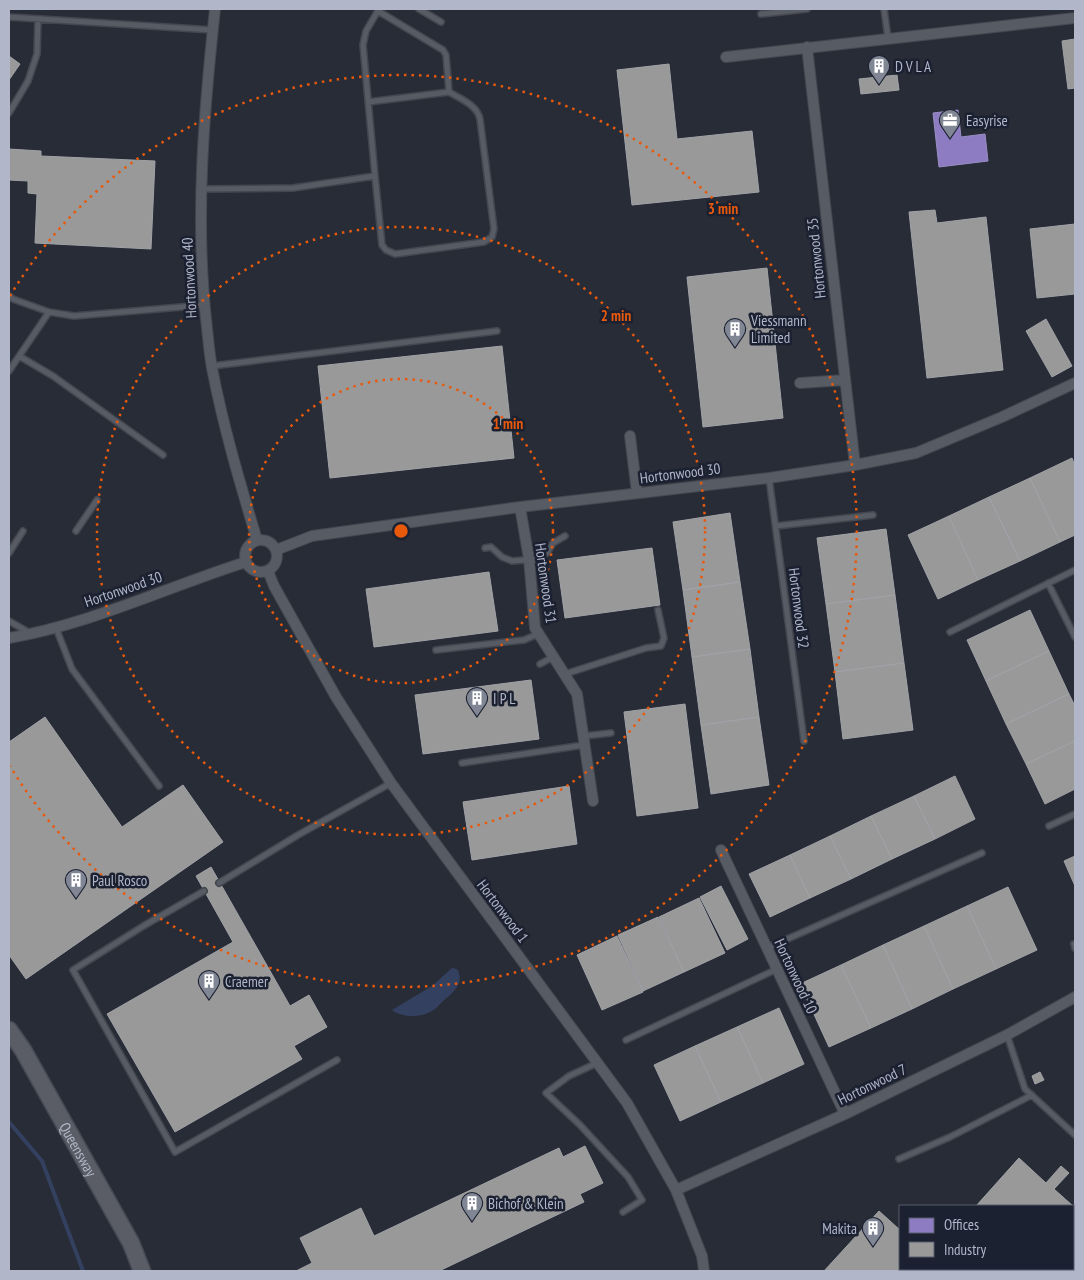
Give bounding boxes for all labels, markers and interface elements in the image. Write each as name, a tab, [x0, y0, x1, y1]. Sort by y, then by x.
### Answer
building icon: D V L A	[867, 54, 891, 85]
place label: D V L A	[895, 57, 932, 76]
office icon: Easyrise	[938, 108, 962, 139]
place label: Easyrise	[966, 111, 1008, 130]
text: 3 min	[708, 199, 738, 218]
street label: Hortonwood 35	[802, 217, 830, 299]
street label: Hortonwood 40	[177, 237, 201, 319]
text: 2 min	[601, 306, 631, 325]
place label: Viessmann Limited	[750, 311, 806, 347]
building icon: Viessmann Limited	[723, 317, 747, 348]
text: 1 min	[493, 414, 523, 433]
street label: Hortonwood 30	[639, 459, 722, 487]
centre of rings	[392, 522, 410, 540]
street label: Hortonwood 31	[531, 542, 561, 624]
street label: Hortonwood 30	[82, 567, 165, 611]
street label: Hortonwood 32	[785, 567, 813, 649]
building icon: I P L	[465, 686, 489, 717]
place label: I P L	[493, 689, 516, 708]
building icon: Paul Rosco	[64, 868, 88, 899]
place label: Paul Rosco	[92, 871, 147, 890]
street label: Hortonwood 1	[473, 876, 533, 946]
street label: Hortonwood 10	[770, 935, 822, 1017]
building icon: Craemer	[197, 969, 221, 1000]
place label: Craemer	[225, 972, 269, 991]
street label: Hortonwood 7	[835, 1059, 909, 1109]
street label: Queensway	[56, 1119, 101, 1180]
building icon: Bichof & Klein	[460, 1191, 484, 1222]
place label: Bichof & Klein	[488, 1194, 564, 1213]
legend	[899, 1205, 1074, 1270]
text: Offices	[944, 1215, 979, 1234]
building icon: Makita	[861, 1216, 885, 1247]
place label: Makita	[822, 1219, 857, 1238]
text: Industry	[944, 1240, 986, 1259]

